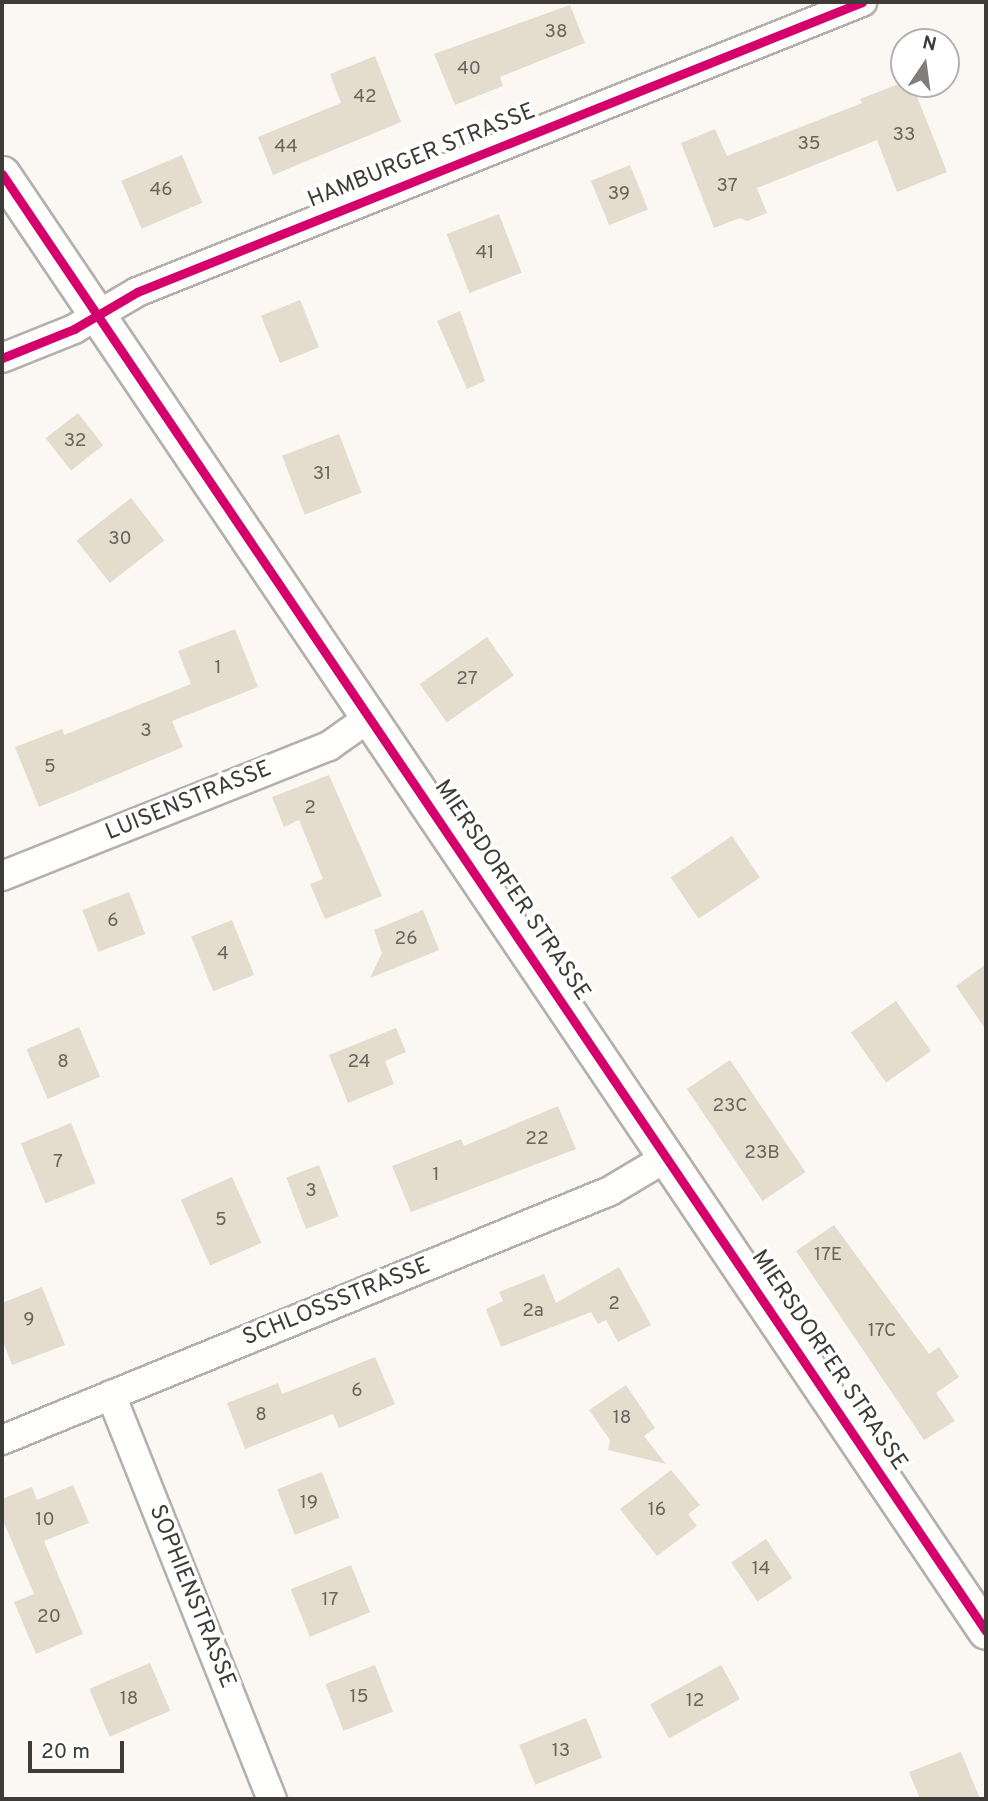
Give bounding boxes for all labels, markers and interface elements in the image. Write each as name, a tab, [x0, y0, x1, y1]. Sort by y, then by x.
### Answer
house number: 38	[544, 22, 568, 44]
north arrow	[890, 28, 960, 98]
text: N	[920, 31, 939, 58]
house number: 40	[457, 59, 481, 81]
house number: 42	[353, 87, 377, 109]
street label: HAMBURGER STRASSE	[304, 99, 540, 215]
house number: 33	[893, 125, 915, 147]
house number: 35	[797, 134, 821, 156]
house number: 44	[274, 137, 298, 159]
house number: 37	[716, 176, 738, 198]
house number: 46	[149, 180, 173, 202]
house number: 39	[608, 184, 630, 206]
house number: 41	[476, 243, 494, 265]
house number: 32	[64, 431, 86, 453]
house number: 31	[313, 464, 331, 486]
house number: 30	[108, 529, 132, 551]
house number: 1	[214, 658, 222, 680]
house number: 27	[456, 669, 478, 691]
house number: 3	[140, 721, 152, 743]
street label: LUISENSTRASSE	[102, 756, 276, 848]
house number: 5	[44, 757, 56, 779]
street label: MIERSDORFER STRASSE	[427, 776, 595, 1006]
house number: 2	[304, 798, 316, 820]
house number: 6	[107, 911, 119, 933]
house number: 26	[395, 929, 417, 951]
house number: 4	[217, 944, 229, 966]
house number: 8	[57, 1052, 69, 1074]
house number: 24	[347, 1052, 371, 1074]
house number: 23C	[712, 1096, 748, 1118]
house number: 22	[525, 1129, 549, 1151]
house number: 23B	[744, 1143, 780, 1165]
house number: 7	[53, 1152, 63, 1174]
house number: 1	[432, 1165, 440, 1187]
house number: 3	[305, 1181, 317, 1203]
house number: 5	[215, 1210, 227, 1232]
house number: 17E	[814, 1245, 842, 1267]
street label: MIERSDORFER STRASSE	[744, 1246, 912, 1476]
street label: SCHLOSSSTRASSE	[239, 1253, 435, 1353]
house number: 2	[608, 1294, 620, 1316]
house number: 2a	[522, 1301, 544, 1323]
house number: 9	[23, 1310, 35, 1332]
house number: 17C	[868, 1321, 896, 1343]
house number: 6	[351, 1381, 363, 1403]
house number: 8	[255, 1405, 267, 1427]
house number: 18	[613, 1408, 631, 1430]
house number: 19	[300, 1493, 318, 1515]
house number: 16	[648, 1500, 666, 1522]
street label: SOPHIENSTRASSE	[142, 1501, 240, 1693]
house number: 10	[35, 1510, 55, 1532]
house number: 14	[752, 1559, 770, 1581]
house number: 17	[322, 1590, 338, 1612]
house number: 20	[37, 1607, 61, 1629]
house number: 15	[350, 1687, 368, 1709]
house number: 18	[120, 1689, 138, 1711]
house number: 12	[686, 1691, 704, 1713]
scale bar	[32, 1728, 128, 1772]
text: 20 m	[41, 1739, 90, 1766]
house number: 13	[552, 1741, 570, 1763]

